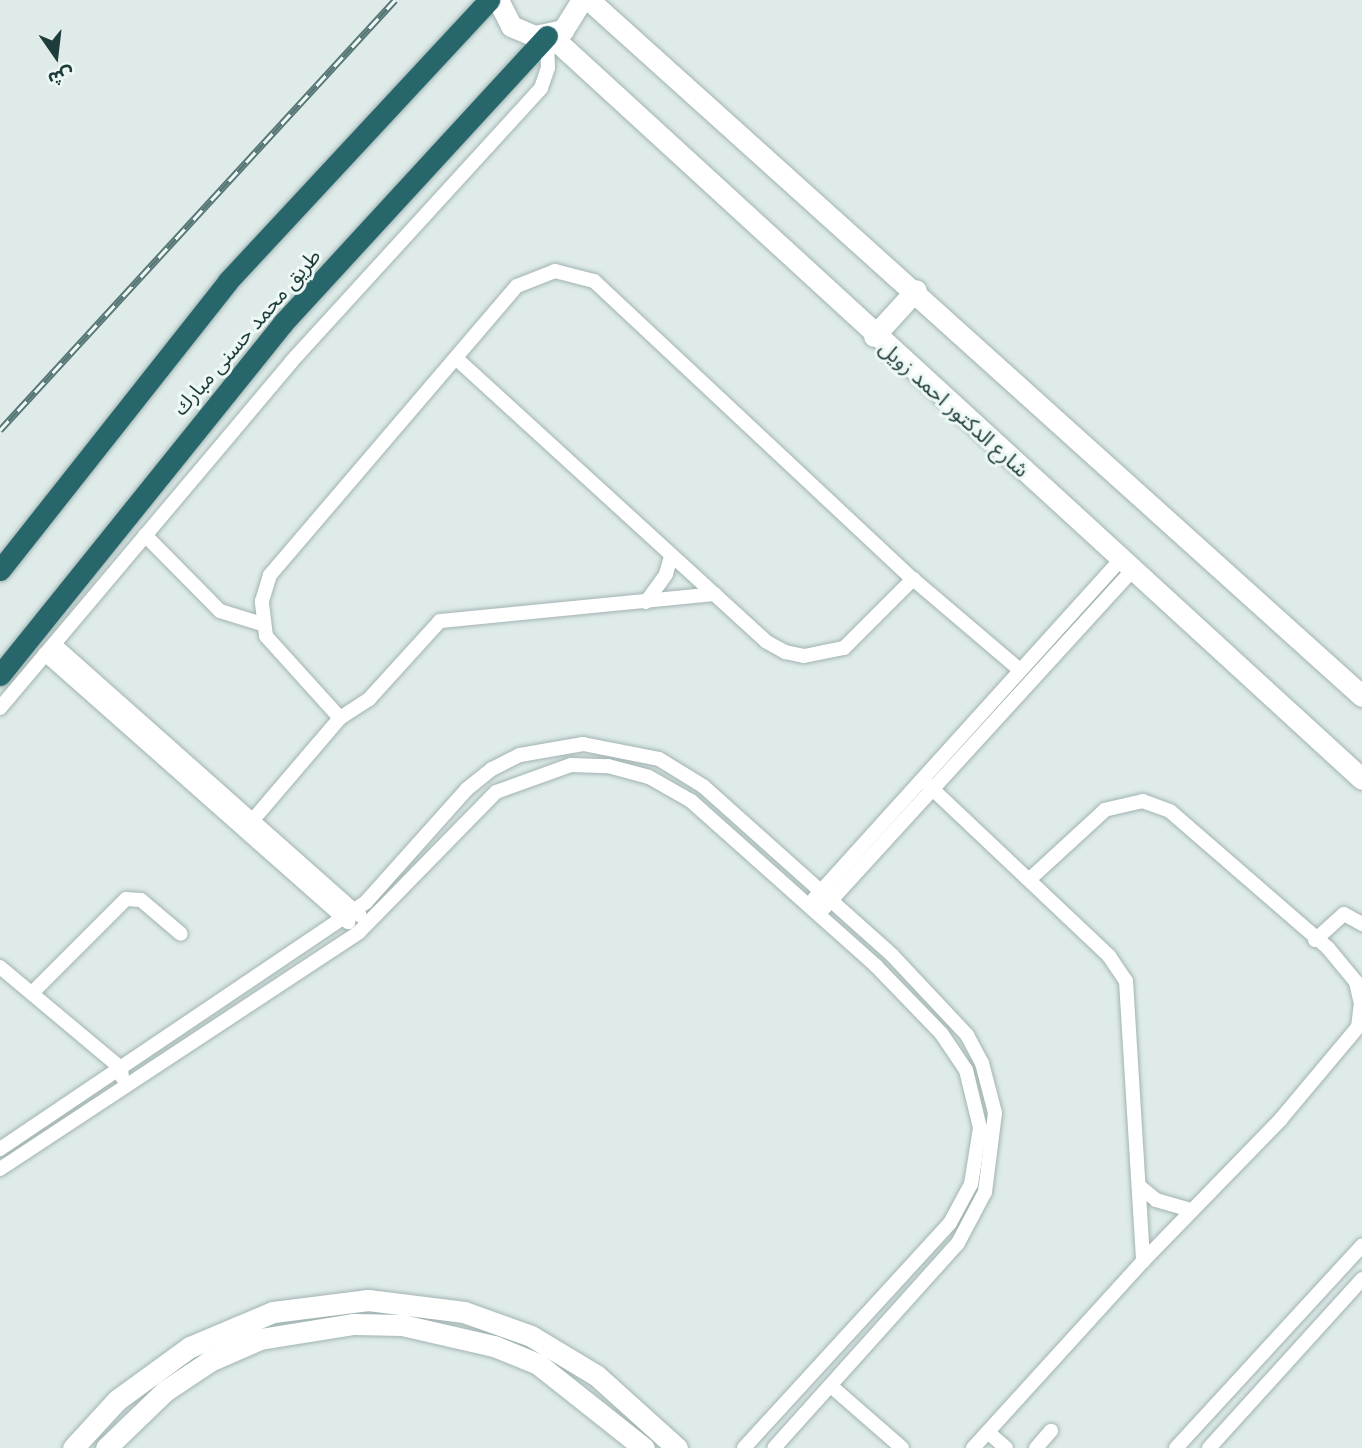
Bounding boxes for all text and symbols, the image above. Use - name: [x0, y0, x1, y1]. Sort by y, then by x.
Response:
- north arrow: [21, 21, 91, 91]
- text: ش: [46, 63, 77, 91]
- street label: طريق محمد حسنى مبارك: [168, 244, 326, 420]
- street label: شارع الدكتور احمد زويل: [874, 335, 1034, 483]

